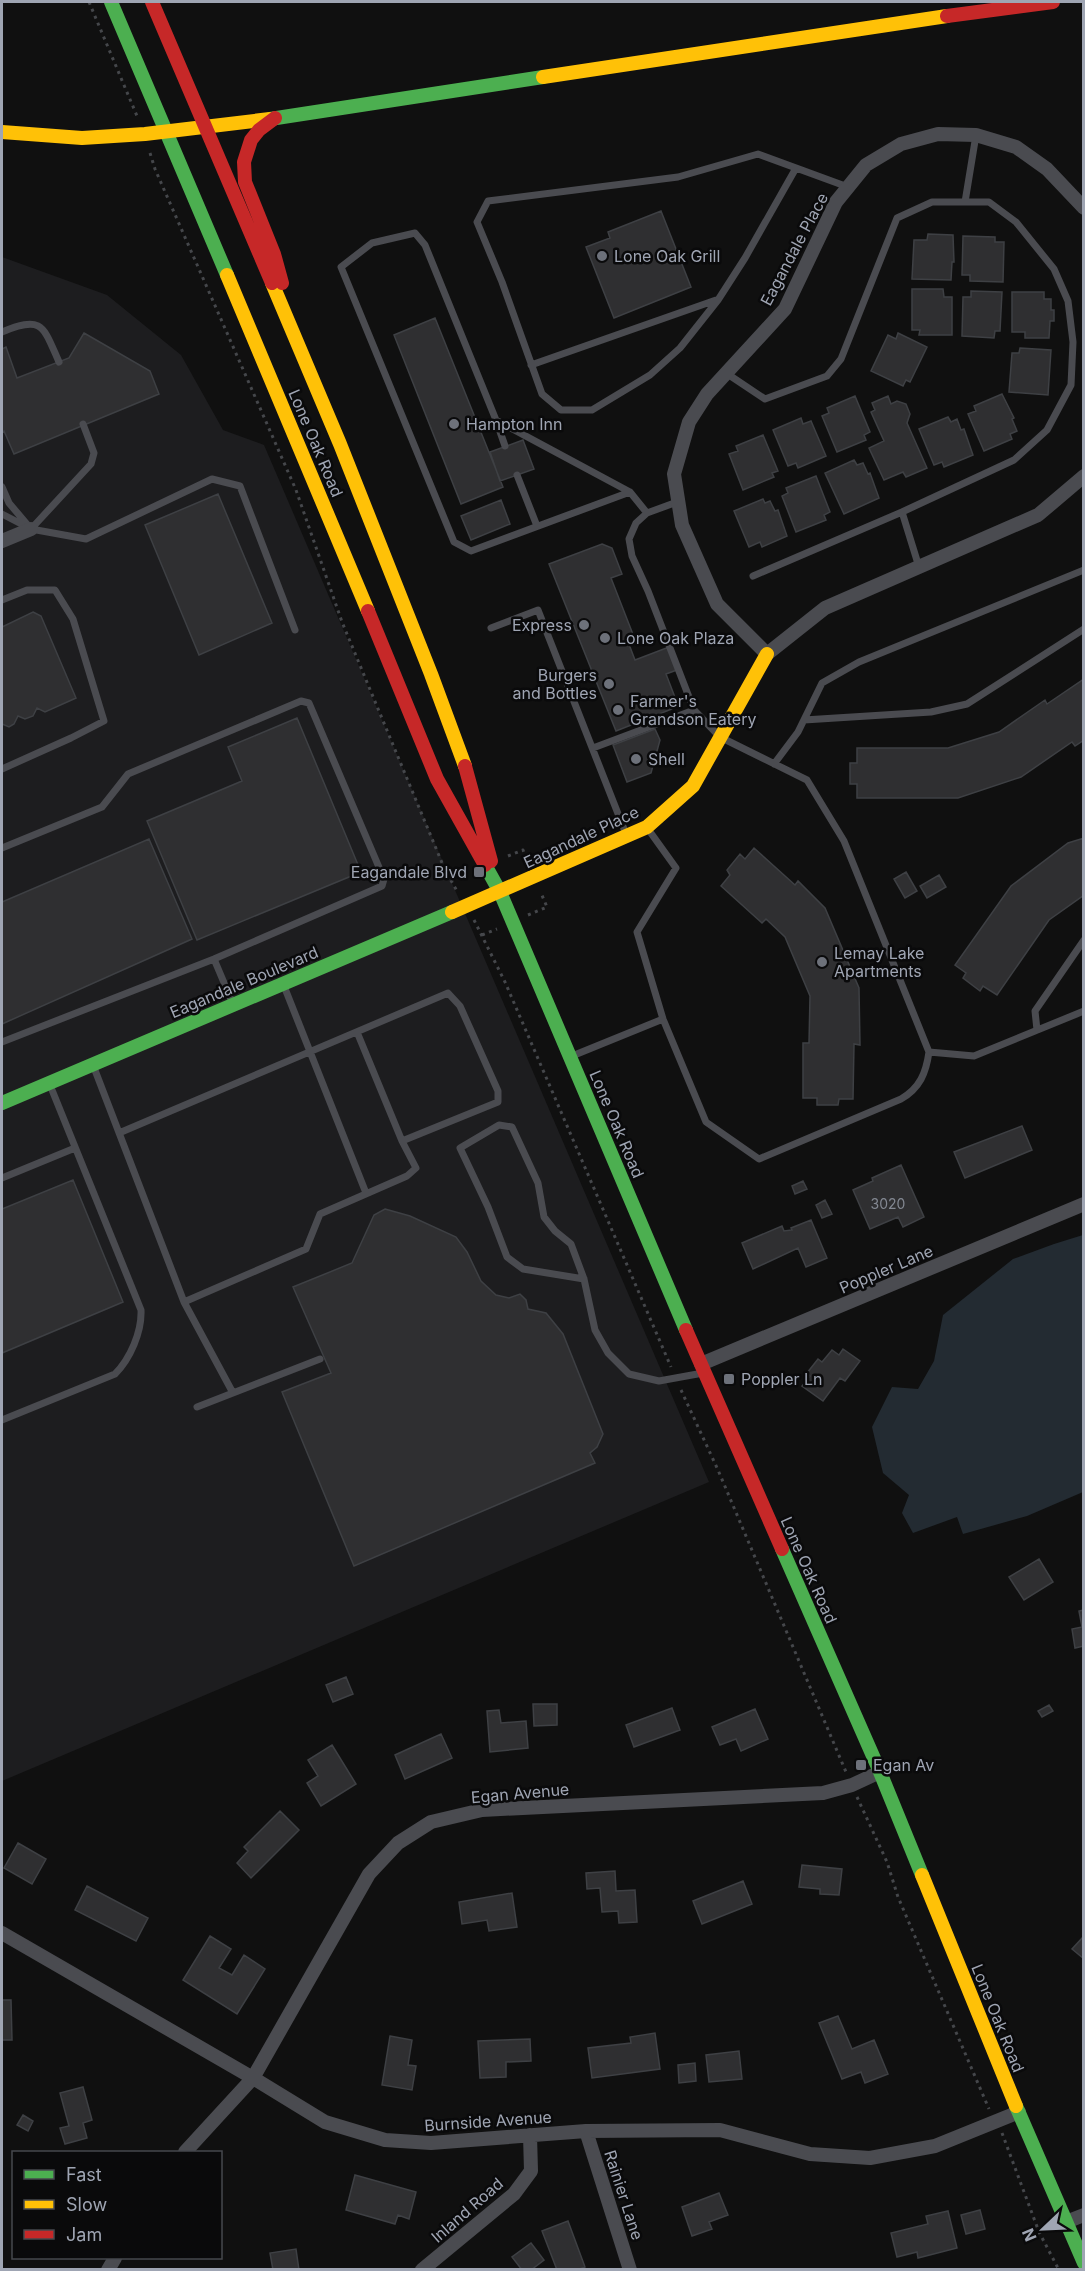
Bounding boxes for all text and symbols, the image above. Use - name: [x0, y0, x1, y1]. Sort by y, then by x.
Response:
- street label: Eagandale Place: [756, 189, 832, 309]
- place label: Lone Oak Grill: [614, 246, 720, 266]
- marker: Lone Oak Grill: [595, 249, 609, 263]
- street label: Lone Oak Road: [284, 386, 348, 500]
- place label: Hampton Inn: [466, 414, 563, 434]
- marker: Hampton Inn: [447, 417, 461, 431]
- place label: Express: [512, 615, 572, 635]
- marker: Express: [577, 618, 591, 632]
- place label: Lone Oak Plaza: [617, 628, 734, 648]
- marker: Lone Oak Plaza: [598, 631, 612, 645]
- place label: Burgers and Bottles: [512, 665, 597, 703]
- marker: Burgers and Bottles: [602, 677, 616, 691]
- place label: Farmer's Grandson Eatery: [630, 691, 756, 729]
- marker: Farmer's Grandson Eatery: [611, 703, 625, 717]
- place label: Shell: [648, 749, 685, 769]
- marker: Shell: [629, 752, 643, 766]
- street label: Eagandale Place: [520, 802, 642, 872]
- place label: Eagandale Blvd: [351, 862, 467, 882]
- marker: Eagandale Blvd: [472, 865, 486, 879]
- street label: Eagandale Boulevard: [167, 942, 321, 1022]
- place label: Lemay Lake Apartments: [834, 943, 924, 981]
- marker: Lemay Lake Apartments: [815, 955, 829, 969]
- street label: Lone Oak Road: [585, 1067, 649, 1181]
- house number: 3020: [871, 1195, 905, 1212]
- street label: Poppler Lane: [836, 1240, 936, 1298]
- place label: Poppler Ln: [741, 1369, 823, 1389]
- marker: Poppler Ln: [722, 1372, 736, 1386]
- street label: Lone Oak Road: [776, 1513, 842, 1627]
- place label: Egan Av: [873, 1755, 934, 1775]
- marker: Egan Av: [854, 1758, 868, 1772]
- street label: Egan Avenue: [470, 1779, 570, 1807]
- street label: Lone Oak Road: [967, 1961, 1029, 2075]
- street label: Burnside Avenue: [424, 2107, 552, 2135]
- street label: Rainier Lane: [600, 2148, 648, 2242]
- legend: [12, 2151, 222, 2259]
- text: Fast: [66, 2164, 102, 2185]
- street label: Inland Road: [427, 2173, 507, 2247]
- text: Slow: [66, 2194, 107, 2215]
- north arrow: [1013, 2199, 1073, 2259]
- text: Jam: [66, 2224, 102, 2245]
- text: N: [1018, 2225, 1041, 2244]

